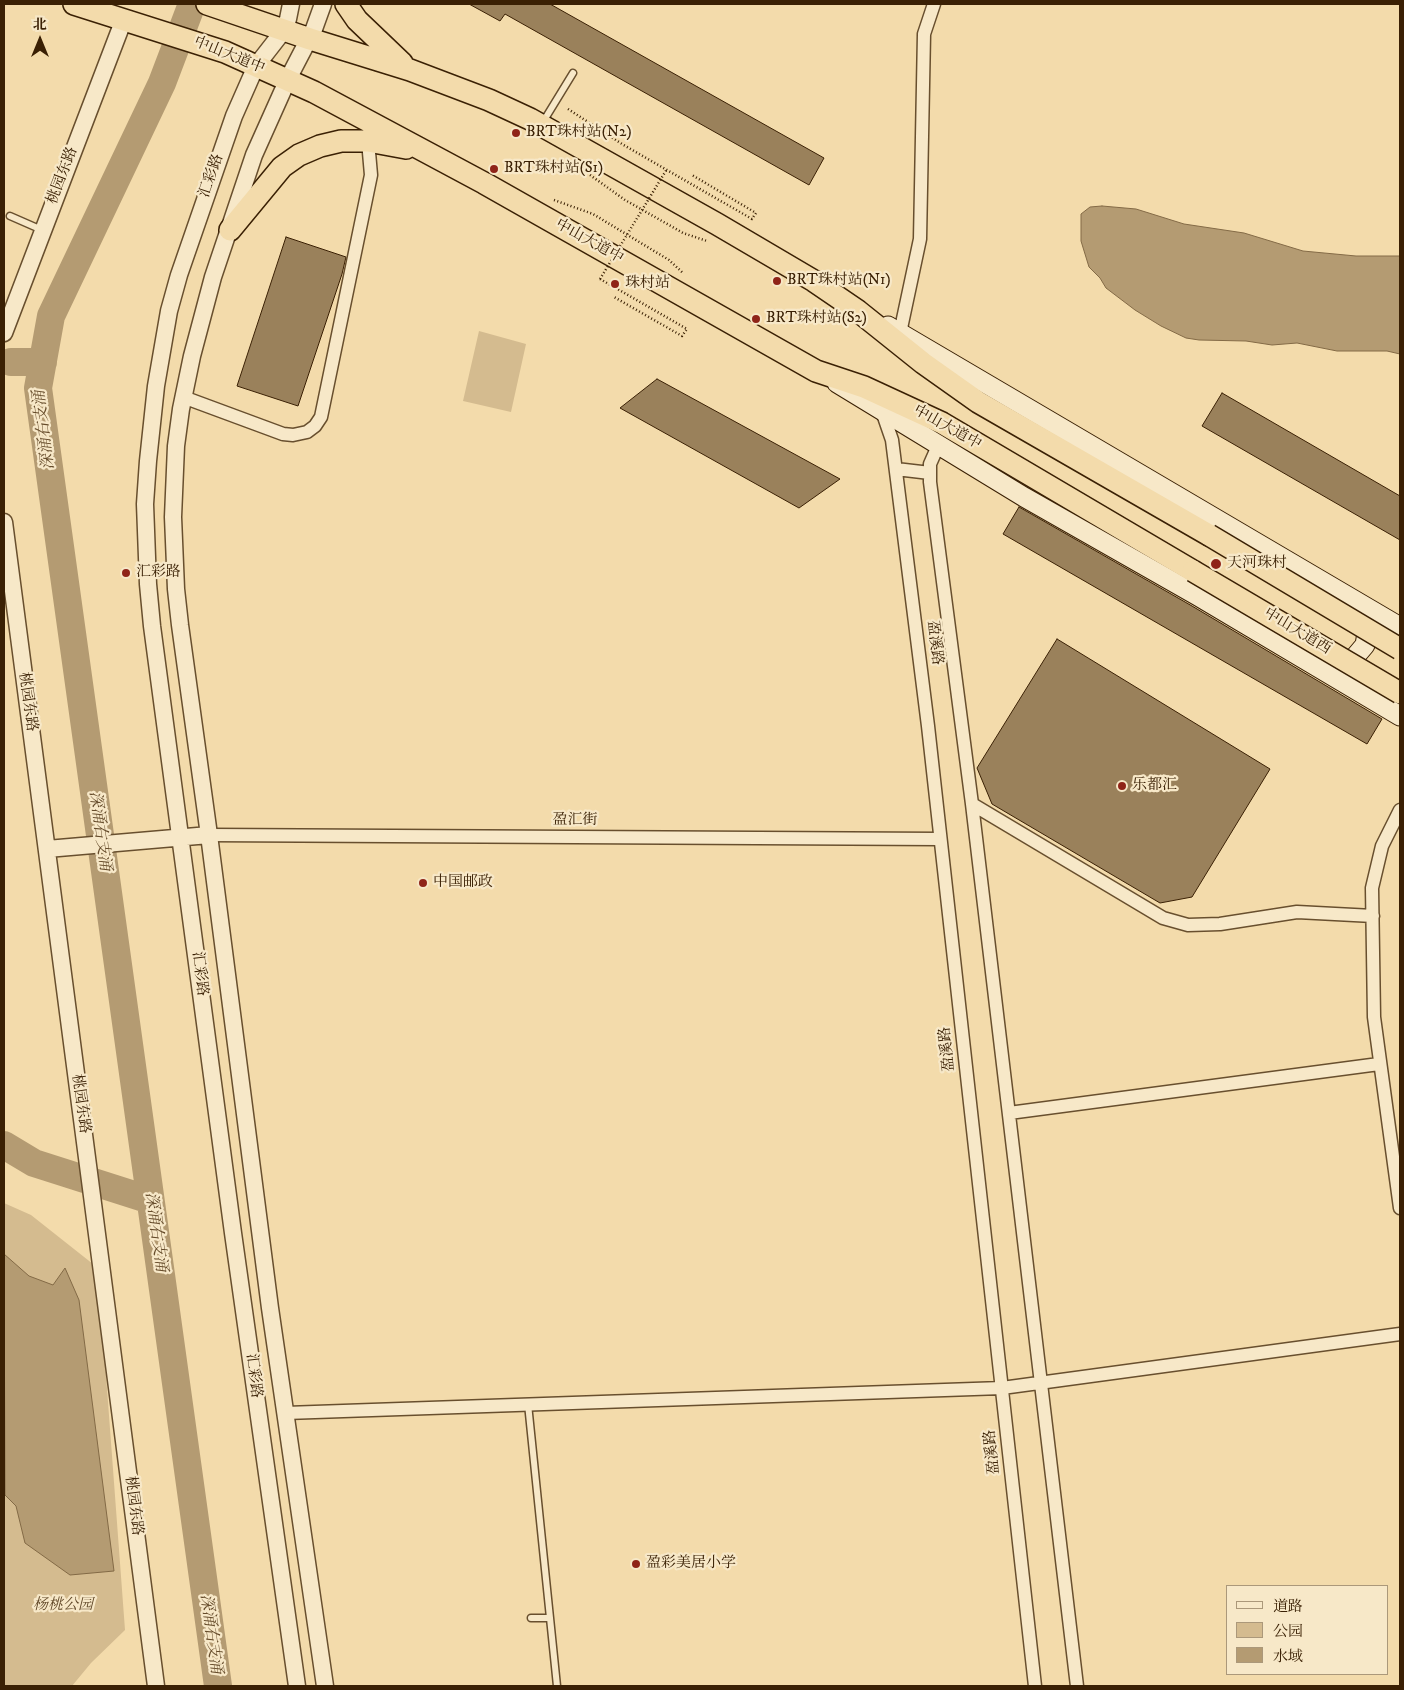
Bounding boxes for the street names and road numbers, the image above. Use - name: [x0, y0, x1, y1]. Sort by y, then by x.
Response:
- street label: 中山大道中: [191, 34, 267, 78]
- street label: 桃园东路: [44, 145, 82, 207]
- street label: 汇彩路: [196, 152, 228, 200]
- street label: 中山大道中: [552, 216, 626, 268]
- street label: 中山大道中: [910, 402, 984, 454]
- street label: 中山大道西: [1260, 605, 1334, 659]
- street label: 盈溪路: [922, 620, 946, 666]
- street label: 桃园东路: [14, 671, 40, 733]
- street label: 盈汇街: [553, 812, 597, 830]
- street label: 汇彩路: [187, 951, 211, 997]
- street label: 盈溪路: [937, 1026, 959, 1072]
- street label: 桃园东路: [67, 1073, 93, 1135]
- street label: 汇彩路: [241, 1353, 265, 1399]
- street label: 盈溪路: [982, 1429, 1004, 1475]
- street label: 桃园东路: [120, 1475, 146, 1537]

